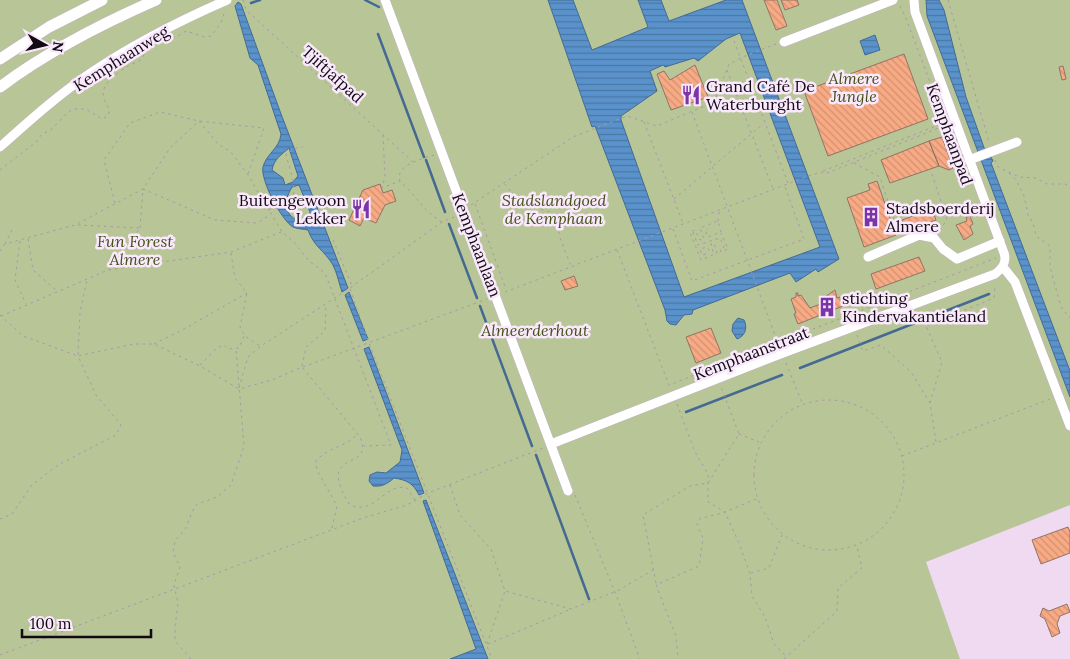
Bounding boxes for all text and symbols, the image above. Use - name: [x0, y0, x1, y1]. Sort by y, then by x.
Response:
- north arrow: [20, 20, 70, 70]
- street label: Kemphaanweg: [70, 20, 173, 95]
- text: N: [48, 40, 68, 54]
- street label: Tjiftjafpad: [298, 41, 368, 107]
- park label: Almere Jungle: [828, 68, 880, 106]
- place label: Grand Café De Waterburght: [706, 76, 815, 114]
- street label: Kemphaanpad: [922, 81, 978, 188]
- restaurant icon: Grand Café De Waterburght: [680, 84, 702, 106]
- place label: Buitengewoon Lekker: [239, 190, 346, 228]
- street label: Kemphaanlaan: [448, 190, 506, 300]
- park label: Stadslandgoed de Kemphaan: [502, 190, 606, 228]
- restaurant icon: Buitengewoon Lekker: [350, 198, 372, 220]
- place label: Stadsboerderij Almere: [885, 198, 994, 236]
- building icon: Stadsboerderij Almere: [860, 206, 882, 228]
- park label: Fun Forest Almere: [97, 231, 173, 269]
- place label: stichting Kindervakantieland: [842, 288, 987, 326]
- building icon: stichting Kindervakantieland: [816, 296, 838, 318]
- park label: Almeerderhout: [480, 320, 589, 340]
- street label: Kemphaanstraat: [690, 322, 812, 384]
- scale bar: [22, 606, 151, 638]
- text: 100 m: [30, 614, 71, 633]

